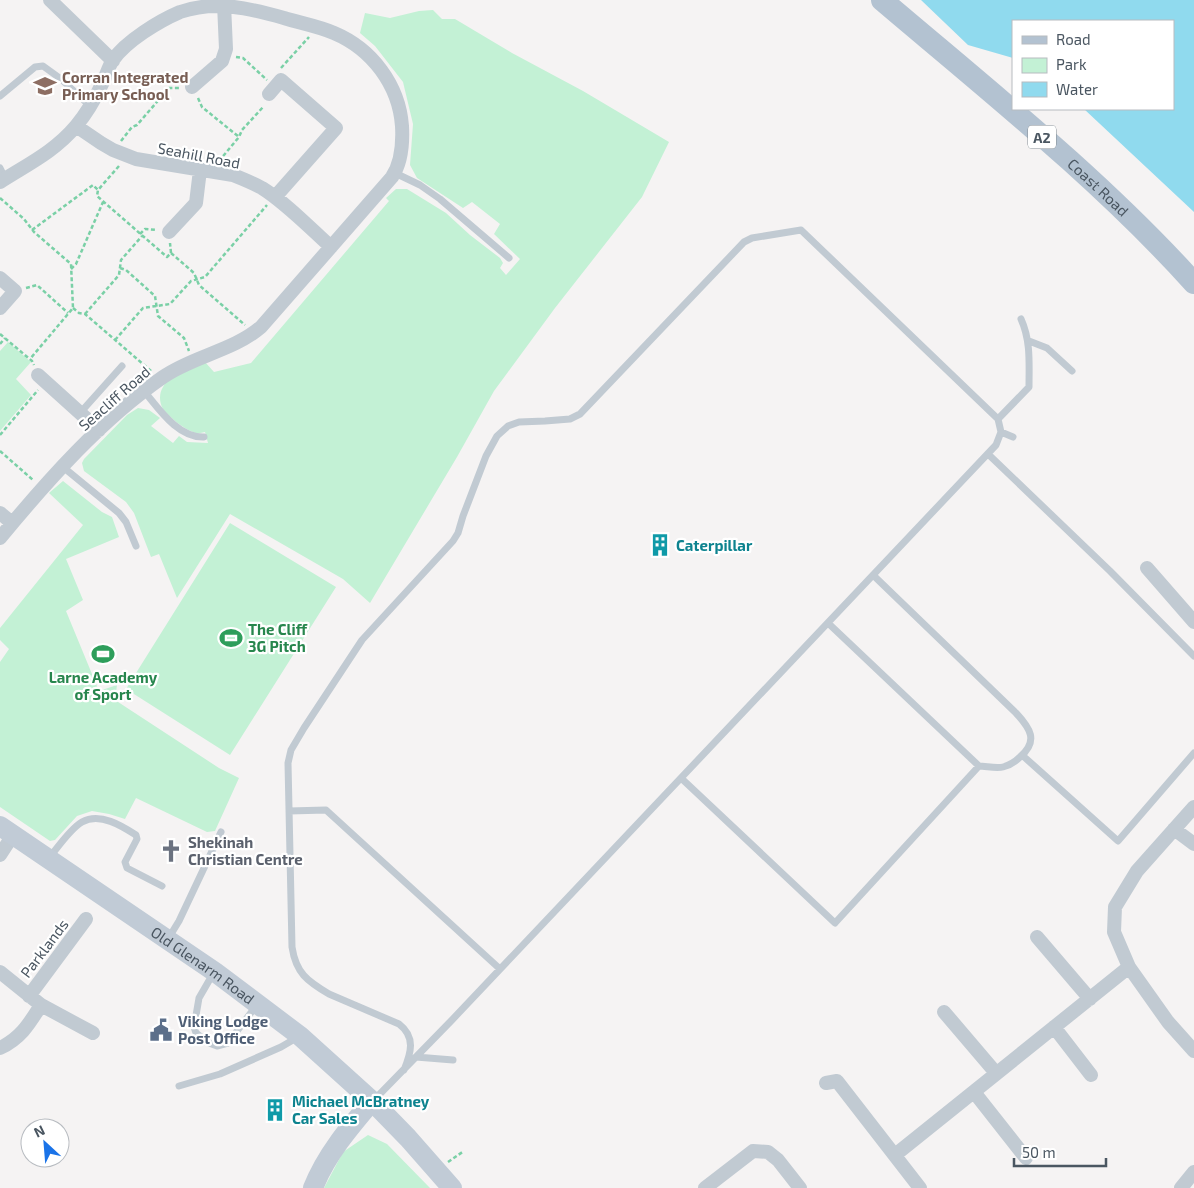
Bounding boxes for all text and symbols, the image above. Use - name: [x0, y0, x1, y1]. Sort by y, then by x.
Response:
- legend: [1012, 20, 1174, 110]
- text: Road: [1056, 30, 1091, 48]
- text: Park: [1056, 55, 1087, 73]
- place label: Corran Integrated Primary School: [62, 68, 188, 104]
- school or university icon: Corran Integrated Primary School: [32, 73, 58, 99]
- text: Water: [1056, 80, 1098, 98]
- road number: A2: [1028, 125, 1056, 148]
- street label: Seahill Road: [156, 138, 242, 172]
- street label: Coast Road: [1064, 154, 1133, 220]
- street label: Seacliff Road: [75, 362, 153, 434]
- building icon: Caterpillar: [647, 532, 673, 558]
- place label: Caterpillar: [676, 536, 753, 554]
- place label: The Cliff 3G Pitch: [248, 620, 308, 655]
- sports icon: The Cliff 3G Pitch: [218, 625, 244, 651]
- sports icon: Larne Academy of Sport: [90, 641, 116, 667]
- place label: Larne Academy of Sport: [49, 668, 158, 703]
- place label: Shekinah Christian Centre: [188, 833, 303, 868]
- church icon: Shekinah Christian Centre: [158, 838, 184, 864]
- street label: Parklands: [16, 915, 72, 981]
- street label: Old Glenarm Road: [148, 922, 258, 1008]
- place label: Viking Lodge Post Office: [178, 1012, 268, 1047]
- public building icon: Viking Lodge Post Office: [148, 1017, 174, 1043]
- place label: Michael McBratney Car Sales: [292, 1092, 430, 1127]
- building icon: Michael McBratney Car Sales: [262, 1097, 288, 1123]
- north arrow: [20, 1118, 70, 1168]
- text: N: [31, 1121, 47, 1141]
- scale bar: [1014, 1136, 1106, 1168]
- text: 50 m: [1022, 1143, 1056, 1161]

